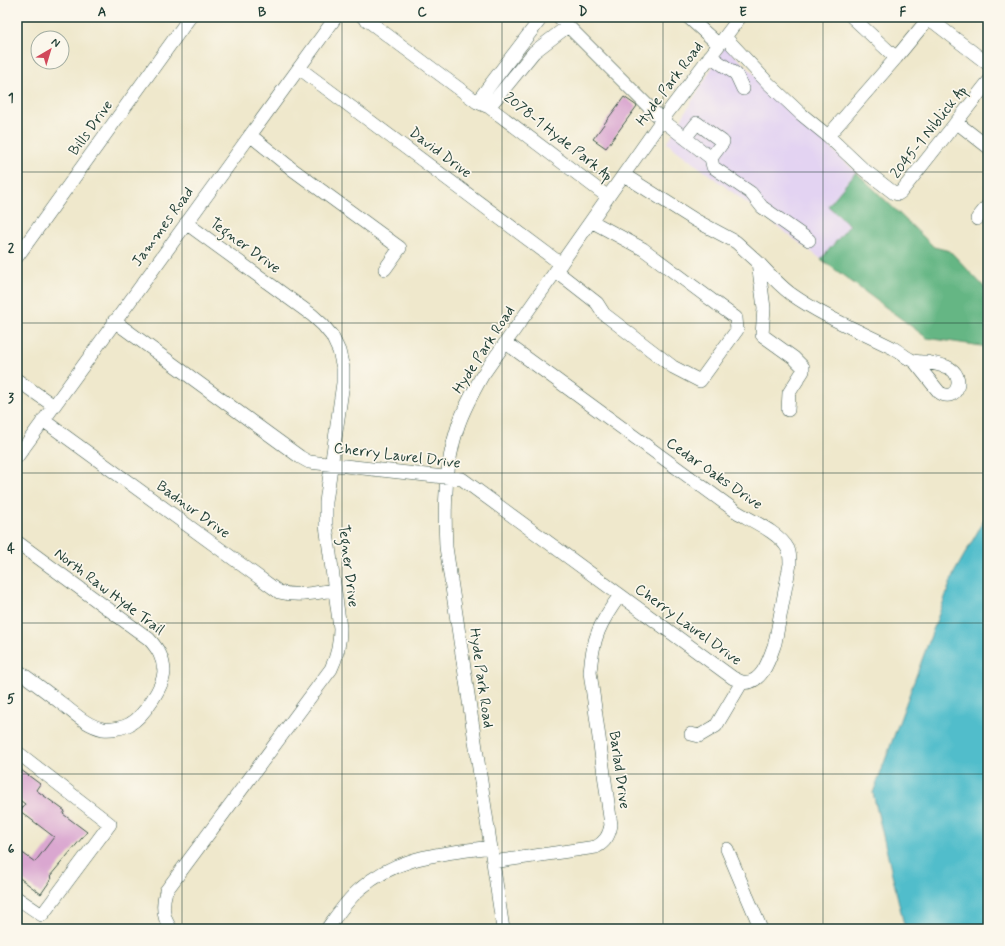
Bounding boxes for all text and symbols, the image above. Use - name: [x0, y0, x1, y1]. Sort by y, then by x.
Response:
- text: A: [98, 4, 106, 21]
- text: B: [258, 4, 267, 21]
- text: C: [417, 4, 427, 21]
- text: D: [579, 4, 588, 21]
- text: E: [739, 4, 747, 21]
- text: F: [900, 4, 907, 21]
- north arrow: [30, 30, 70, 70]
- text: N: [48, 35, 63, 51]
- street label: Hyde Park Road: [632, 38, 708, 130]
- street label: 2045-1 Niblick Ap: [886, 81, 973, 184]
- street label: 2078-1 Hyde Park Ap: [499, 88, 617, 187]
- text: 1: [8, 90, 14, 107]
- street label: Bills Drive: [64, 96, 118, 160]
- street label: David Drive: [405, 123, 476, 183]
- street label: Jammes Road: [127, 183, 199, 271]
- street label: Tegner Drive: [205, 213, 285, 279]
- text: 2: [8, 240, 15, 257]
- street label: Hyde Park Road: [448, 302, 520, 398]
- text: 3: [8, 390, 14, 407]
- street label: Cedar Oaks Drive: [662, 433, 766, 515]
- street label: Cherry Laurel Drive: [332, 438, 462, 474]
- street label: Badnur Drive: [152, 477, 234, 544]
- street label: Tegner Drive: [332, 524, 363, 609]
- text: 4: [7, 541, 15, 558]
- street label: North Raw Hyde Trail: [50, 544, 169, 640]
- street label: Cherry Laurel Drive: [630, 579, 746, 671]
- street label: Hyde Park Road: [464, 627, 498, 729]
- text: 5: [7, 691, 15, 708]
- street label: Barlad Drive: [604, 730, 634, 811]
- text: 6: [8, 841, 15, 858]

